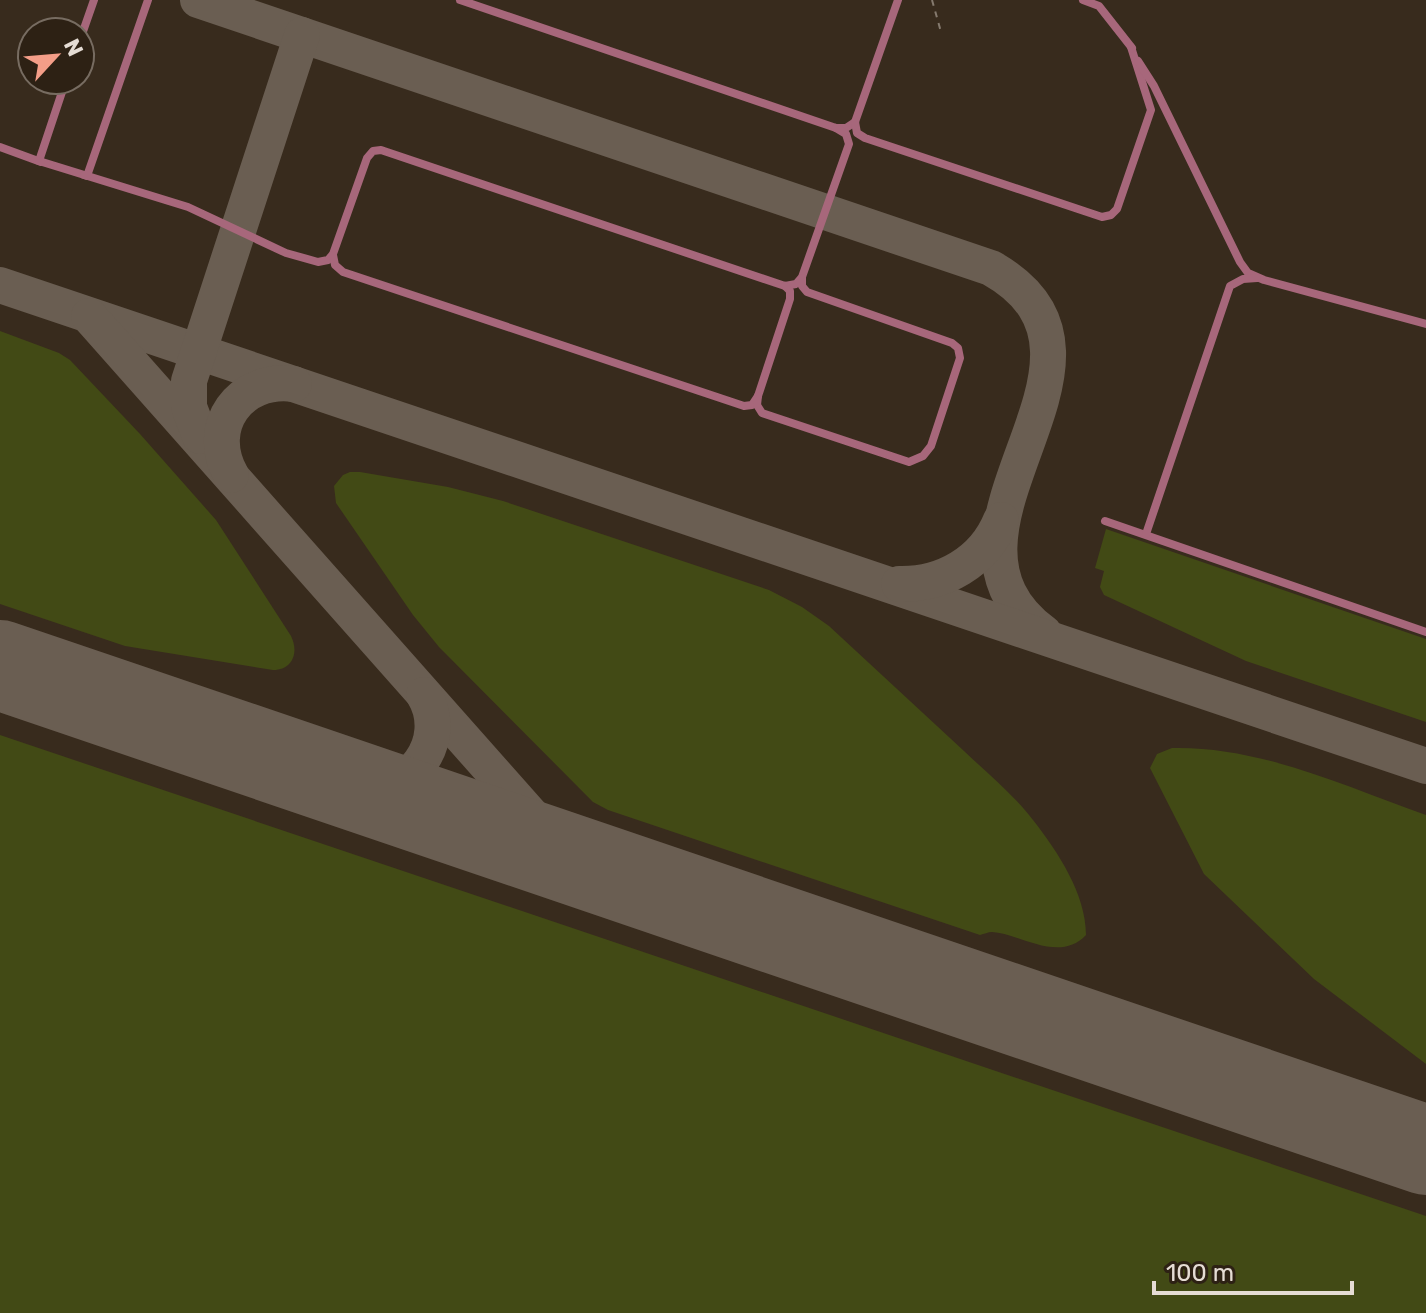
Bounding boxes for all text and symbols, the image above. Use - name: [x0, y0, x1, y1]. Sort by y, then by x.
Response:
- north arrow: [16, 16, 96, 96]
- text: N: [58, 34, 89, 60]
- scale bar: [1154, 1245, 1352, 1295]
- text: 100 m: [1166, 1259, 1234, 1287]

